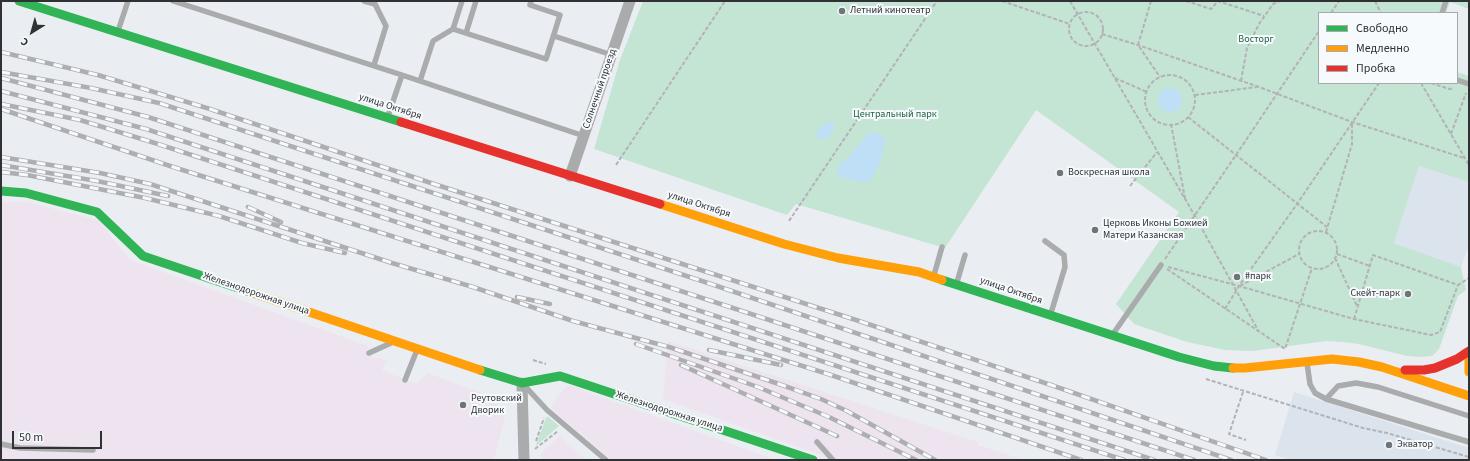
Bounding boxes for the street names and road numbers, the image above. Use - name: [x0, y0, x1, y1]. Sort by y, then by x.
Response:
- street label: Солнечный проезд: [581, 48, 619, 130]
- street label: улица Октября: [357, 91, 423, 123]
- street label: улица Октября: [666, 189, 732, 221]
- street label: Железнодорожная улица: [201, 270, 311, 318]
- street label: улица Октября: [978, 275, 1044, 307]
- street label: Железнодорожная улица: [614, 389, 724, 435]

